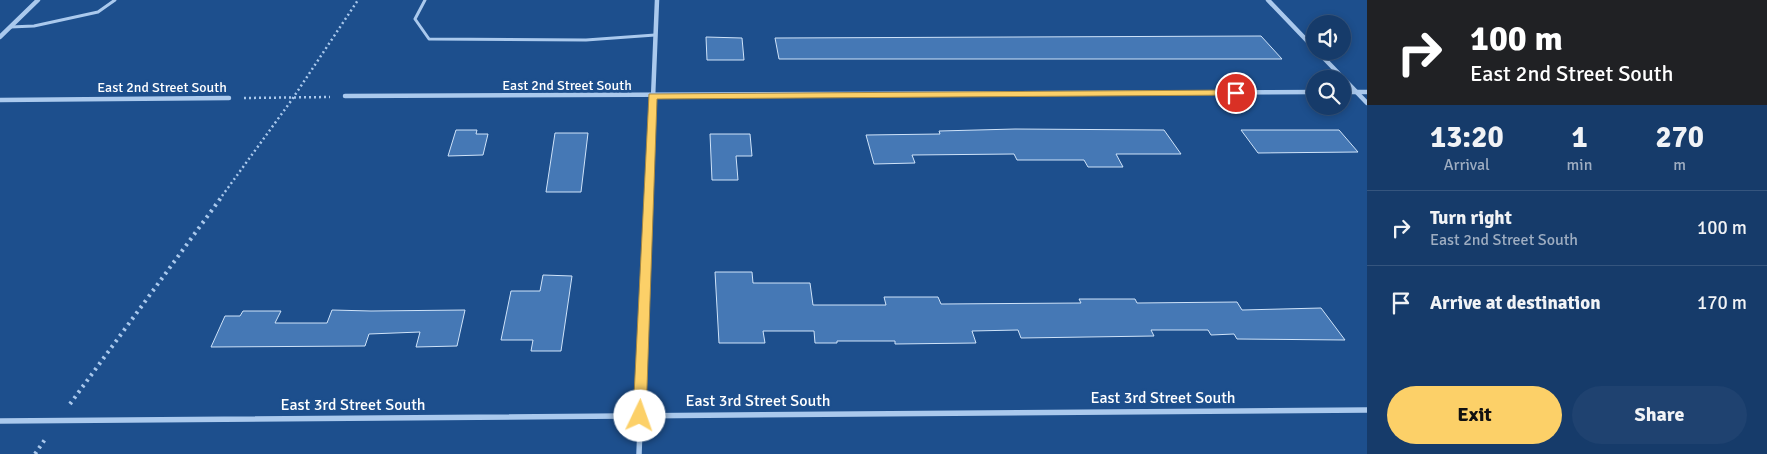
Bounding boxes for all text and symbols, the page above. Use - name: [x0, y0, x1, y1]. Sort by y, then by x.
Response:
- map controls: [1306, 15, 1351, 115]
- button: sound: [1306, 15, 1351, 60]
- text: 100 m: [1470, 17, 1563, 60]
- icon: right: [1387, 20, 1452, 85]
- text: East 2nd Street South: [1470, 60, 1674, 87]
- button: search: [1306, 70, 1351, 115]
- pin: [1215, 72, 1257, 114]
- street label: East 2nd Street South: [502, 77, 632, 94]
- street label: East 2nd Street South: [97, 79, 227, 96]
- icon: arrive: [1222, 79, 1250, 107]
- text: 13:20: [1430, 119, 1504, 156]
- text: 1: [1571, 119, 1588, 156]
- text: 270: [1655, 119, 1704, 156]
- text: Arrival: [1444, 155, 1490, 175]
- text: min: [1567, 155, 1592, 175]
- text: m: [1673, 155, 1686, 175]
- text: Turn right: [1430, 206, 1512, 230]
- icon: right: [1387, 214, 1415, 242]
- text: 100 m: [1697, 216, 1747, 240]
- text: East 2nd Street South: [1430, 230, 1578, 250]
- icon: arrive: [1387, 289, 1415, 317]
- text: Arrive at destination: [1430, 291, 1601, 315]
- text: 170 m: [1697, 291, 1747, 315]
- button: Exit: [1387, 386, 1562, 444]
- button: Share: [1572, 386, 1747, 444]
- street label: East 3rd Street South: [1090, 388, 1236, 408]
- position arrow: [613, 389, 665, 441]
- street label: East 3rd Street South: [685, 391, 831, 411]
- street label: East 3rd Street South: [280, 395, 426, 415]

